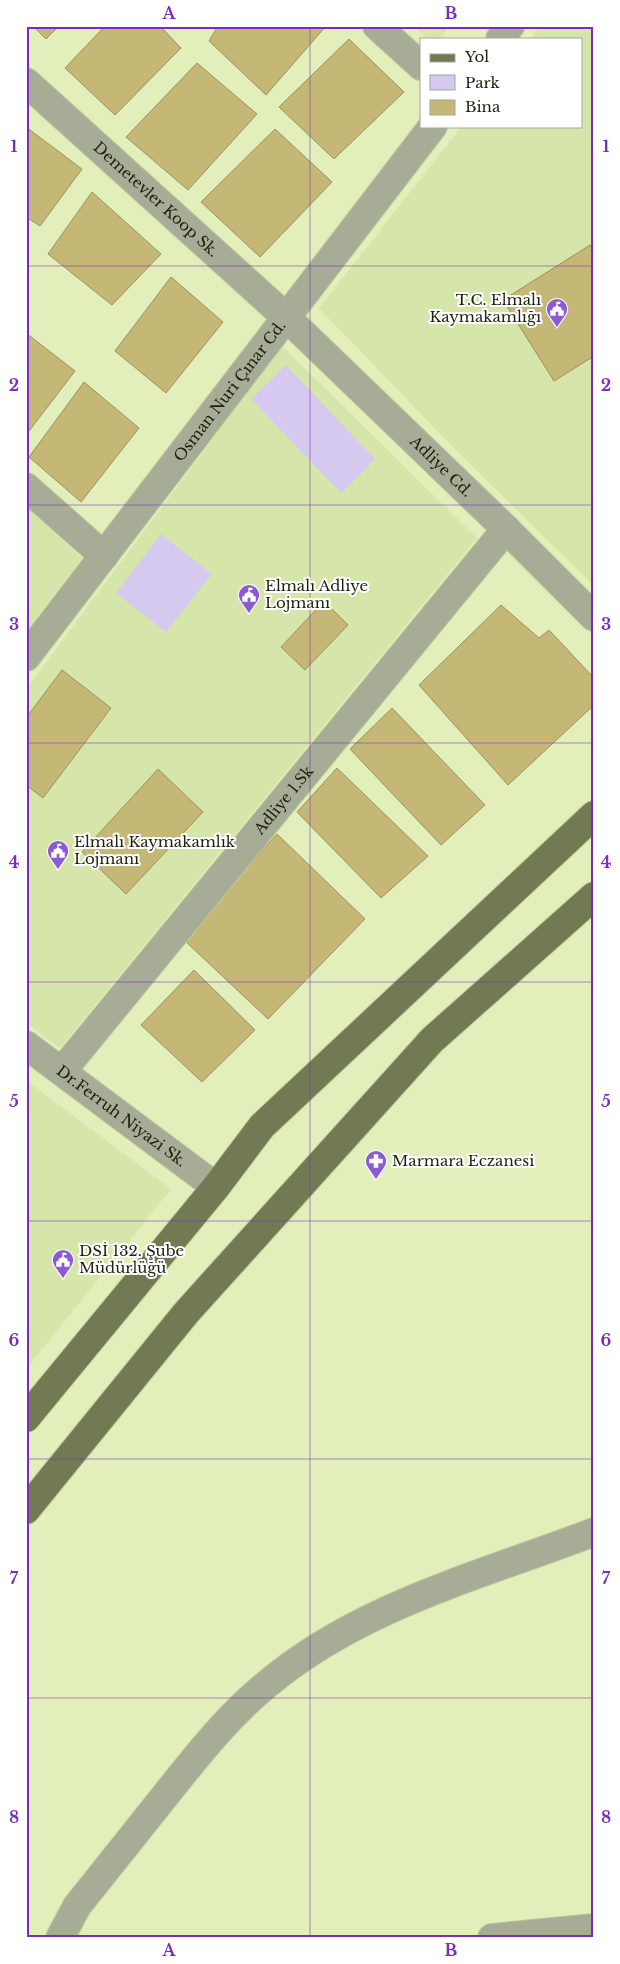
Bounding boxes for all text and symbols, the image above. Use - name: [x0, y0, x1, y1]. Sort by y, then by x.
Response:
- text: A: [162, 3, 177, 23]
- text: B: [445, 3, 458, 23]
- legend: [420, 38, 582, 128]
- text: Yol: [464, 47, 489, 66]
- text: Park: [465, 73, 501, 92]
- text: Bina: [465, 97, 501, 116]
- text: 1: [11, 136, 18, 156]
- text: 1: [603, 136, 610, 156]
- street label: Demetevler Koop Sk.: [89, 137, 223, 261]
- place label: T.C. Elmalı Kaymakamlığı: [430, 290, 541, 326]
- public building icon: T.C. Elmalı Kaymakamlığı: [545, 297, 569, 328]
- street label: Osman Nuri Çınar Cd.: [169, 316, 290, 465]
- text: 2: [9, 375, 19, 395]
- text: 2: [601, 375, 611, 395]
- street label: Adliye Cd.: [406, 431, 477, 501]
- place label: Elmalı Adliye Lojmanı: [265, 576, 368, 612]
- public building icon: Elmalı Adliye Lojmanı: [237, 583, 261, 614]
- text: 3: [9, 614, 19, 634]
- text: 3: [601, 614, 611, 634]
- street label: Adliye 1.Sk: [249, 761, 318, 839]
- place label: Elmalı Kaymakamlık Lojmanı: [74, 832, 236, 868]
- public building icon: Elmalı Kaymakamlık Lojmanı: [46, 839, 70, 870]
- text: 4: [9, 852, 19, 872]
- text: 4: [601, 852, 611, 872]
- street label: Dr.Ferruh Niyazi Sk.: [53, 1061, 190, 1171]
- text: 5: [9, 1091, 19, 1111]
- text: 5: [601, 1091, 611, 1111]
- pharmacy icon: Marmara Eczanesi: [364, 1149, 388, 1180]
- place label: Marmara Eczanesi: [392, 1151, 534, 1170]
- place label: DSİ 132. Şube Müdürlüğü: [79, 1241, 184, 1277]
- public building icon: DSİ 132. Şube Müdürlüğü: [51, 1248, 75, 1279]
- text: 6: [9, 1330, 20, 1350]
- text: 6: [601, 1330, 612, 1350]
- text: 7: [10, 1568, 19, 1588]
- text: 7: [602, 1568, 611, 1588]
- text: 8: [9, 1807, 19, 1827]
- text: 8: [601, 1807, 611, 1827]
- text: A: [162, 1940, 177, 1960]
- text: B: [445, 1940, 458, 1960]

